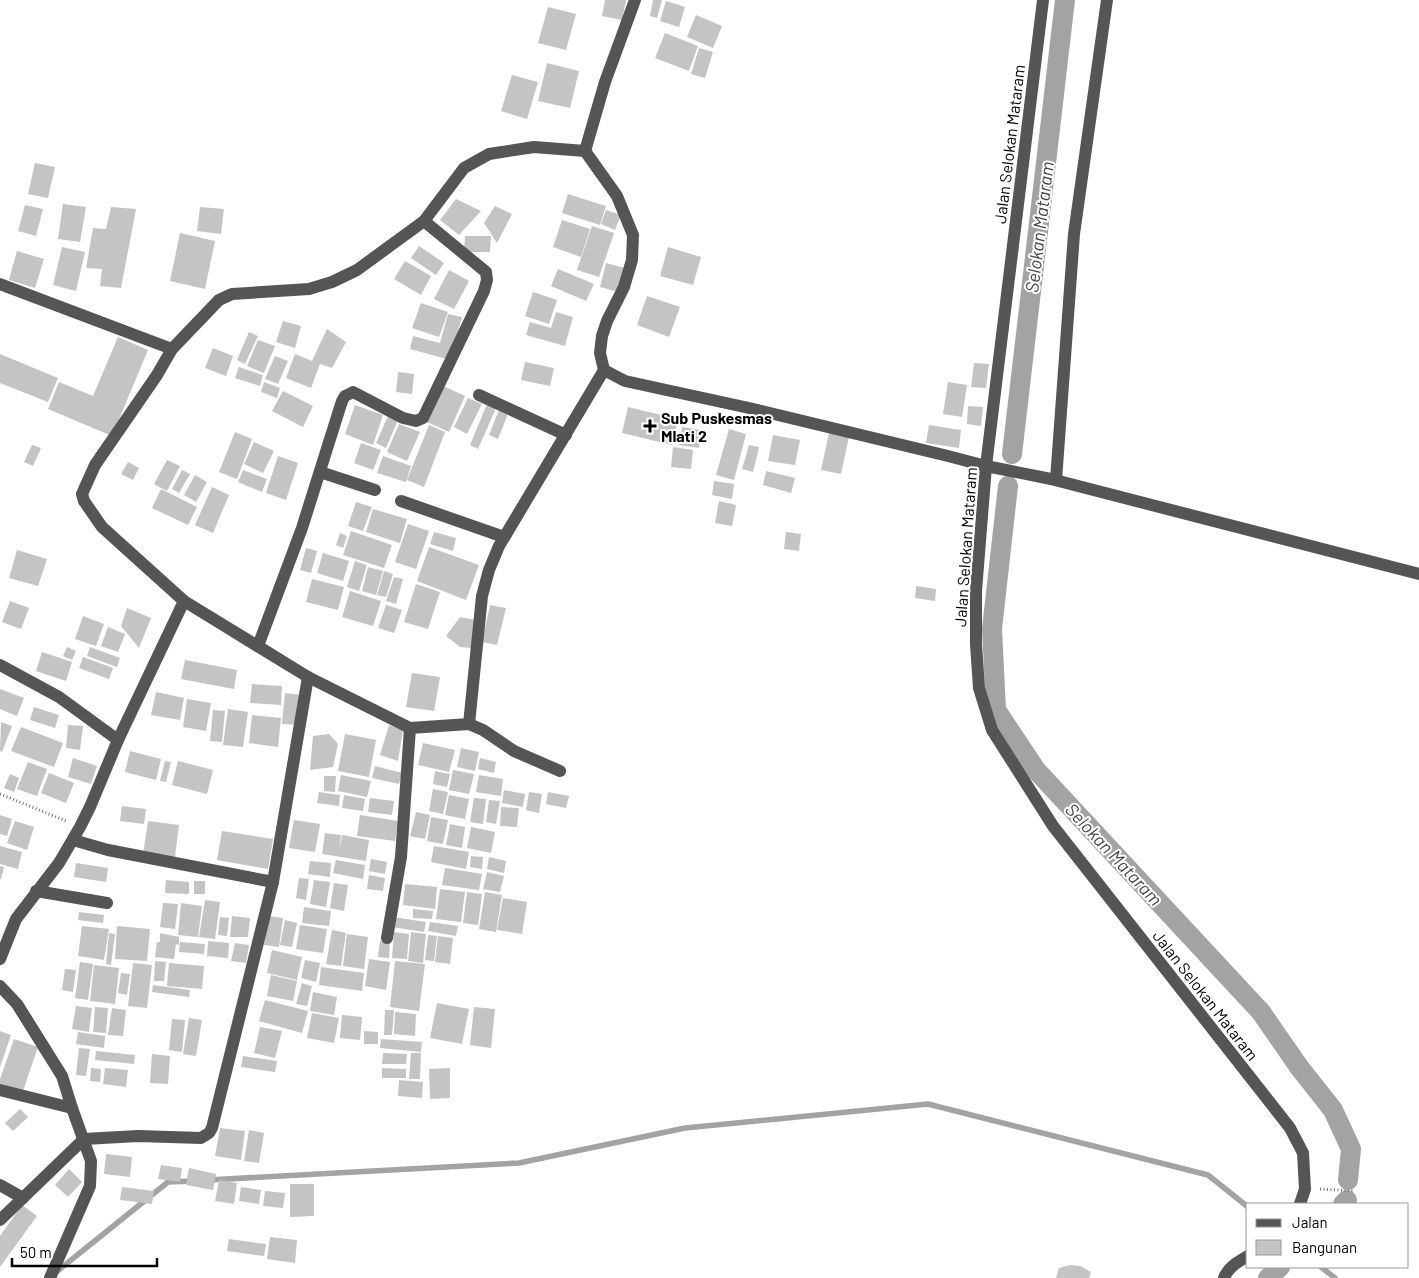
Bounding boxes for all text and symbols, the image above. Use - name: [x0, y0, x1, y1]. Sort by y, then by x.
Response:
- street label: Jalan Selokan Mataram: [990, 63, 1028, 225]
- water label: Selokan Mataram: [1020, 160, 1058, 294]
- place label: Sub Puskesmas Mlati 2: [661, 408, 772, 445]
- marker: Sub Puskesmas Mlati 2: [643, 419, 657, 433]
- street label: Jalan Selokan Mataram: [950, 467, 980, 627]
- water label: Selokan Mataram: [1061, 798, 1167, 910]
- street label: Jalan Selokan Mataram: [1149, 926, 1263, 1064]
- legend: [1246, 1203, 1409, 1268]
- text: Jalan: [1292, 1213, 1328, 1231]
- scale bar: [12, 1236, 158, 1268]
- text: Bangunan: [1292, 1238, 1357, 1256]
- text: 50 m: [20, 1243, 52, 1261]

